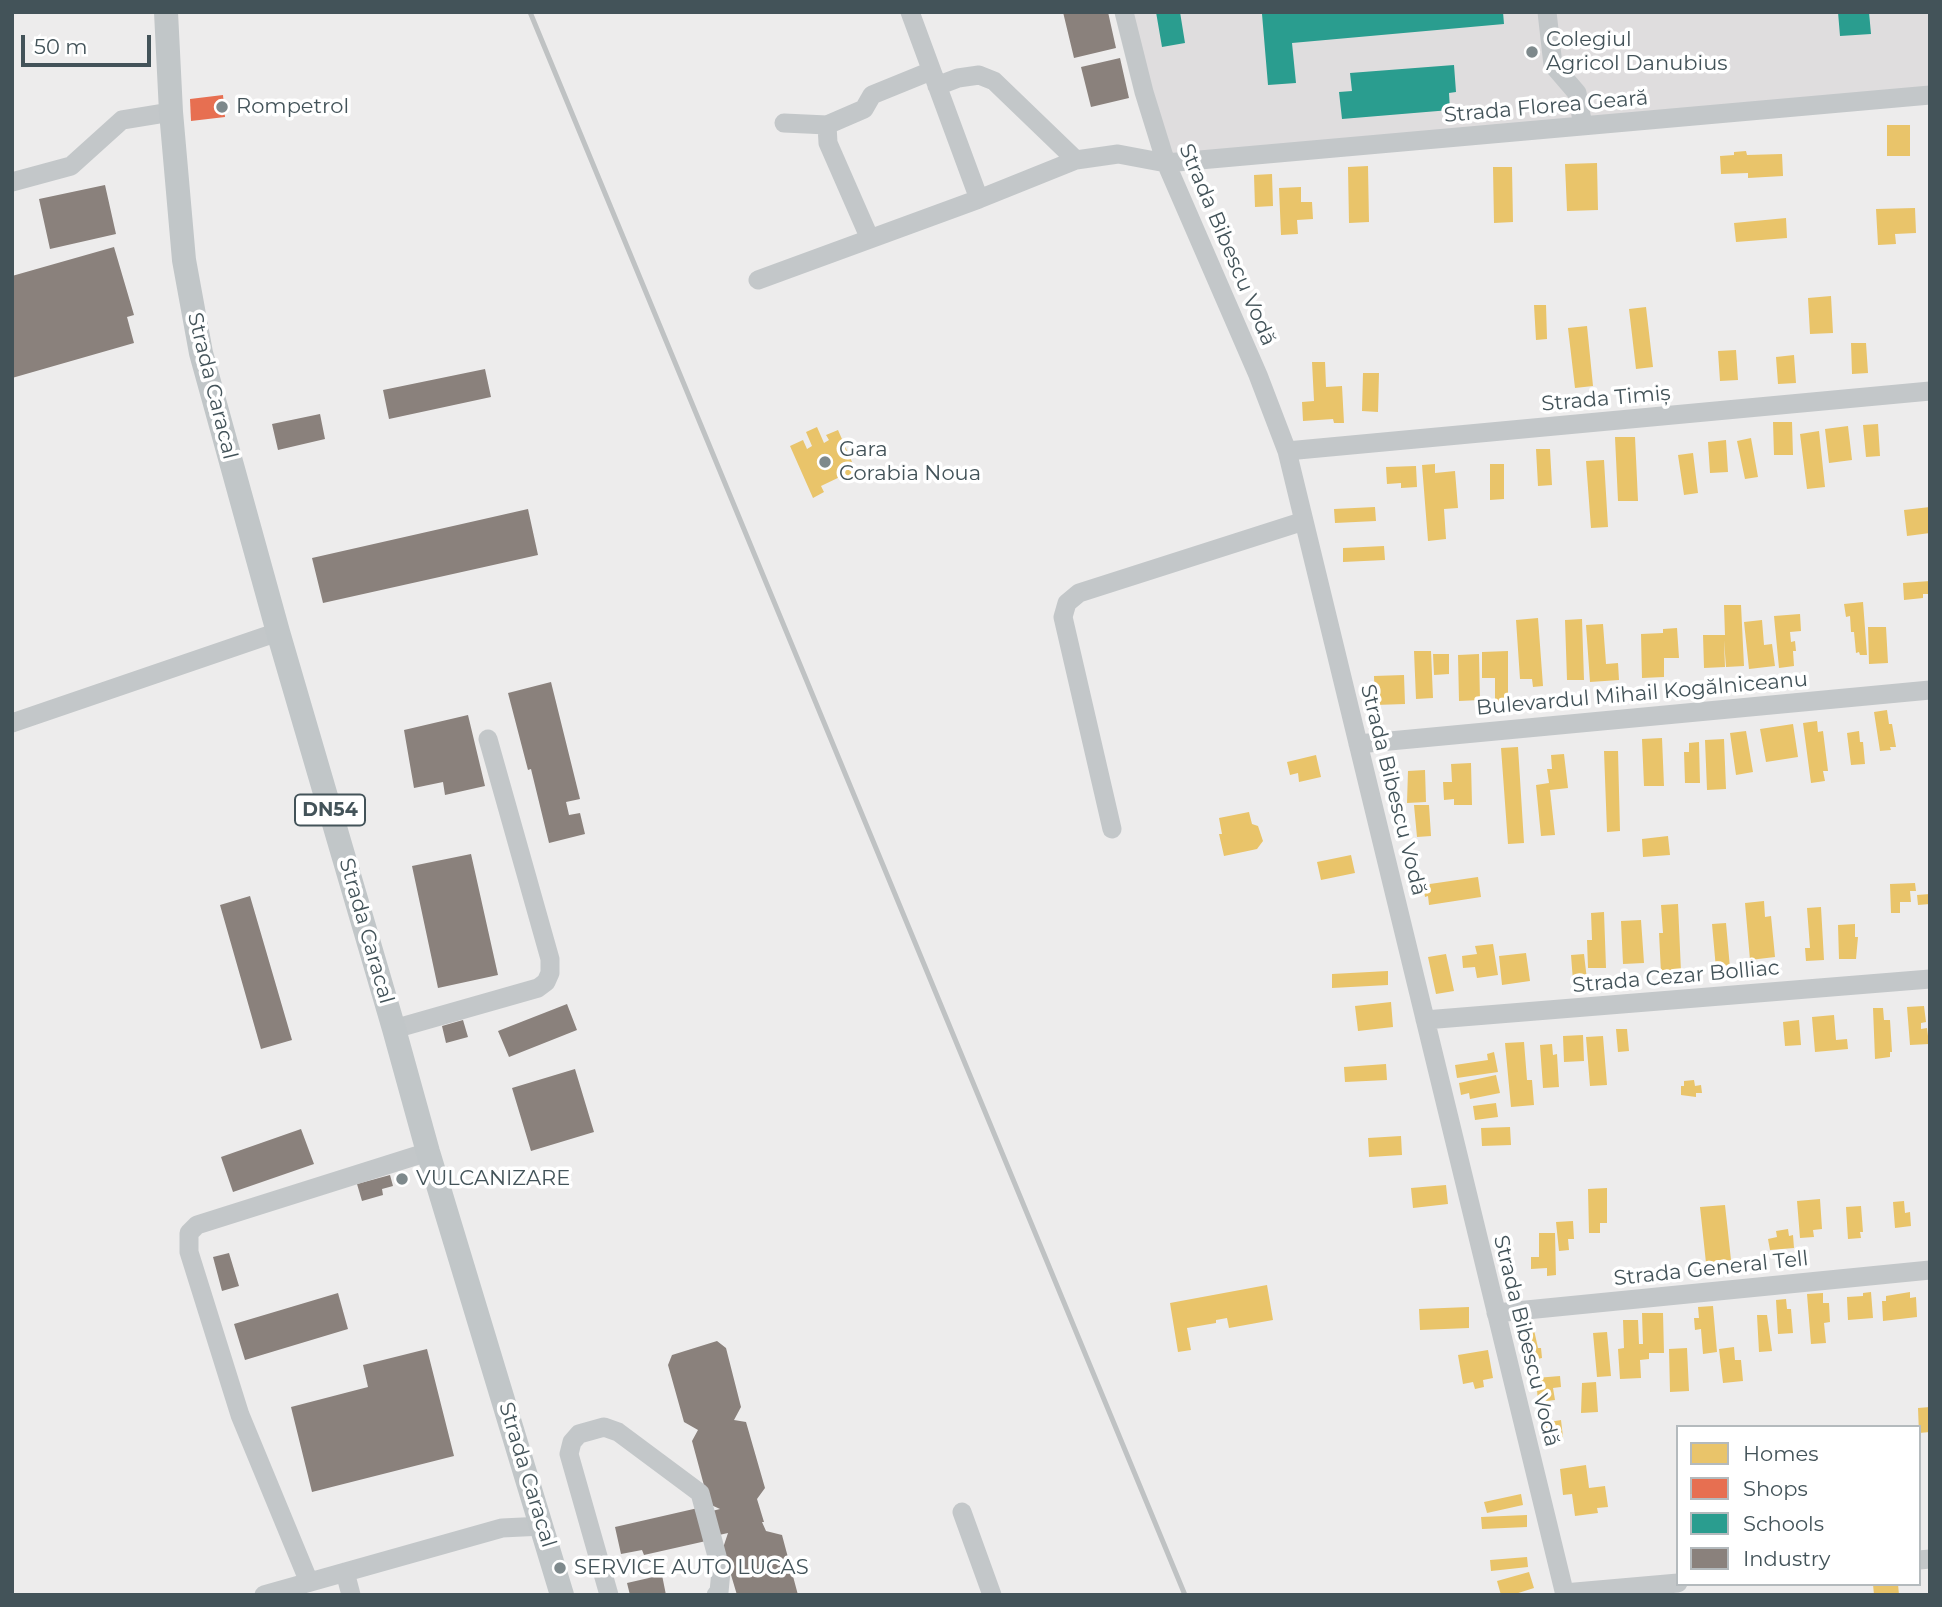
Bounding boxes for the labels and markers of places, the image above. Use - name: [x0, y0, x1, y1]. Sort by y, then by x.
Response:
- place label: Colegiul Agricol Danubius: [1546, 27, 1727, 77]
- marker: Colegiul Agricol Danubius: [1524, 44, 1540, 60]
- place label: Rompetrol: [236, 94, 349, 120]
- marker: Rompetrol: [214, 99, 230, 115]
- place label: Gara Corabia Noua: [839, 437, 981, 487]
- marker: Gara Corabia Noua: [817, 454, 833, 470]
- place label: VULCANIZARE: [416, 1166, 570, 1192]
- marker: VULCANIZARE: [394, 1171, 410, 1187]
- place label: SERVICE AUTO LUCAS: [574, 1555, 809, 1581]
- marker: SERVICE AUTO LUCAS: [552, 1560, 568, 1576]

